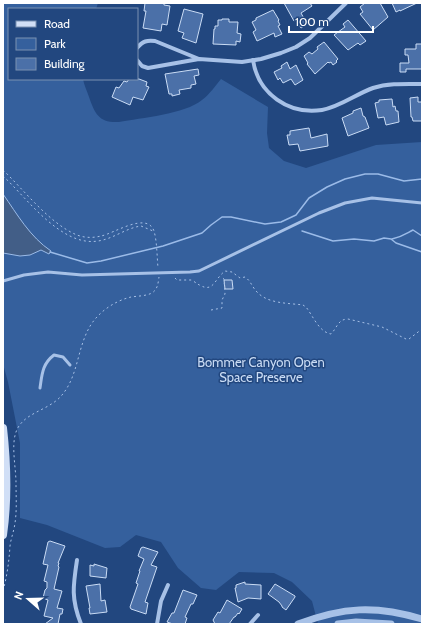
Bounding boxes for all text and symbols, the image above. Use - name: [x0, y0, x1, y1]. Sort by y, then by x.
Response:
- legend: [8, 8, 138, 80]
- scale bar: [289, 8, 373, 34]
- text: 100 m: [295, 14, 329, 29]
- text: Road: [44, 16, 70, 31]
- text: Park: [44, 36, 66, 51]
- text: Building: [44, 56, 86, 71]
- park label: Bommer Canyon Open Space Preserve: [197, 354, 325, 385]
- north arrow: [8, 579, 48, 619]
- text: N: [11, 590, 27, 602]

